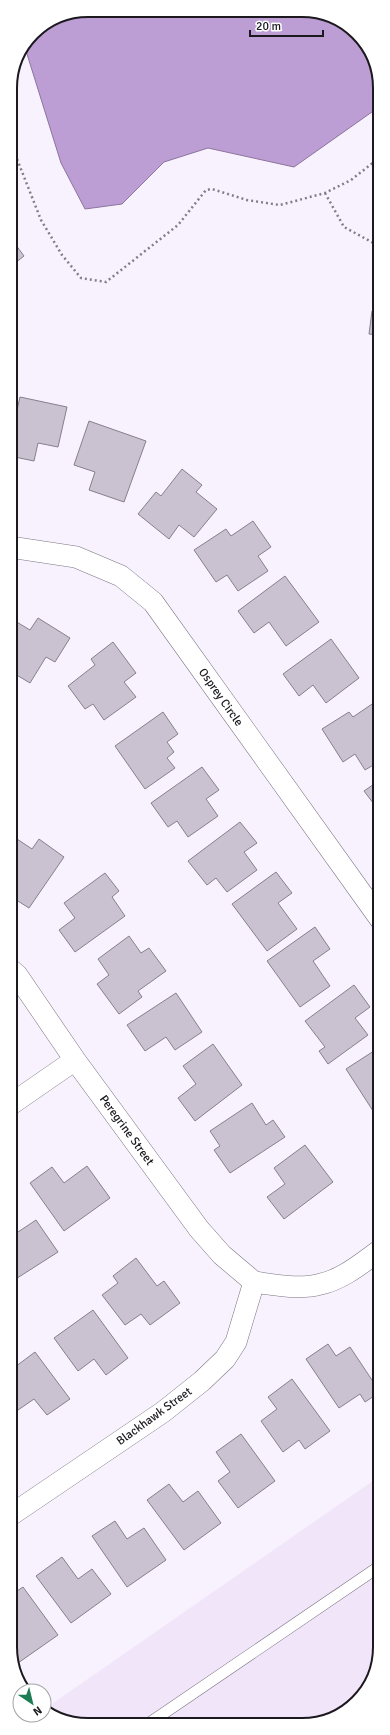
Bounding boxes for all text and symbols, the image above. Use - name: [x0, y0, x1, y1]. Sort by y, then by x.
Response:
- scale bar: [250, 12, 323, 38]
- text: 20 m: [256, 19, 281, 34]
- street label: Osprey Circle: [195, 665, 246, 729]
- street label: Peregrine Street: [96, 1092, 157, 1168]
- street label: Blackhawk Street: [114, 1384, 195, 1449]
- north arrow: [12, 1683, 52, 1723]
- text: N: [31, 1703, 44, 1718]

